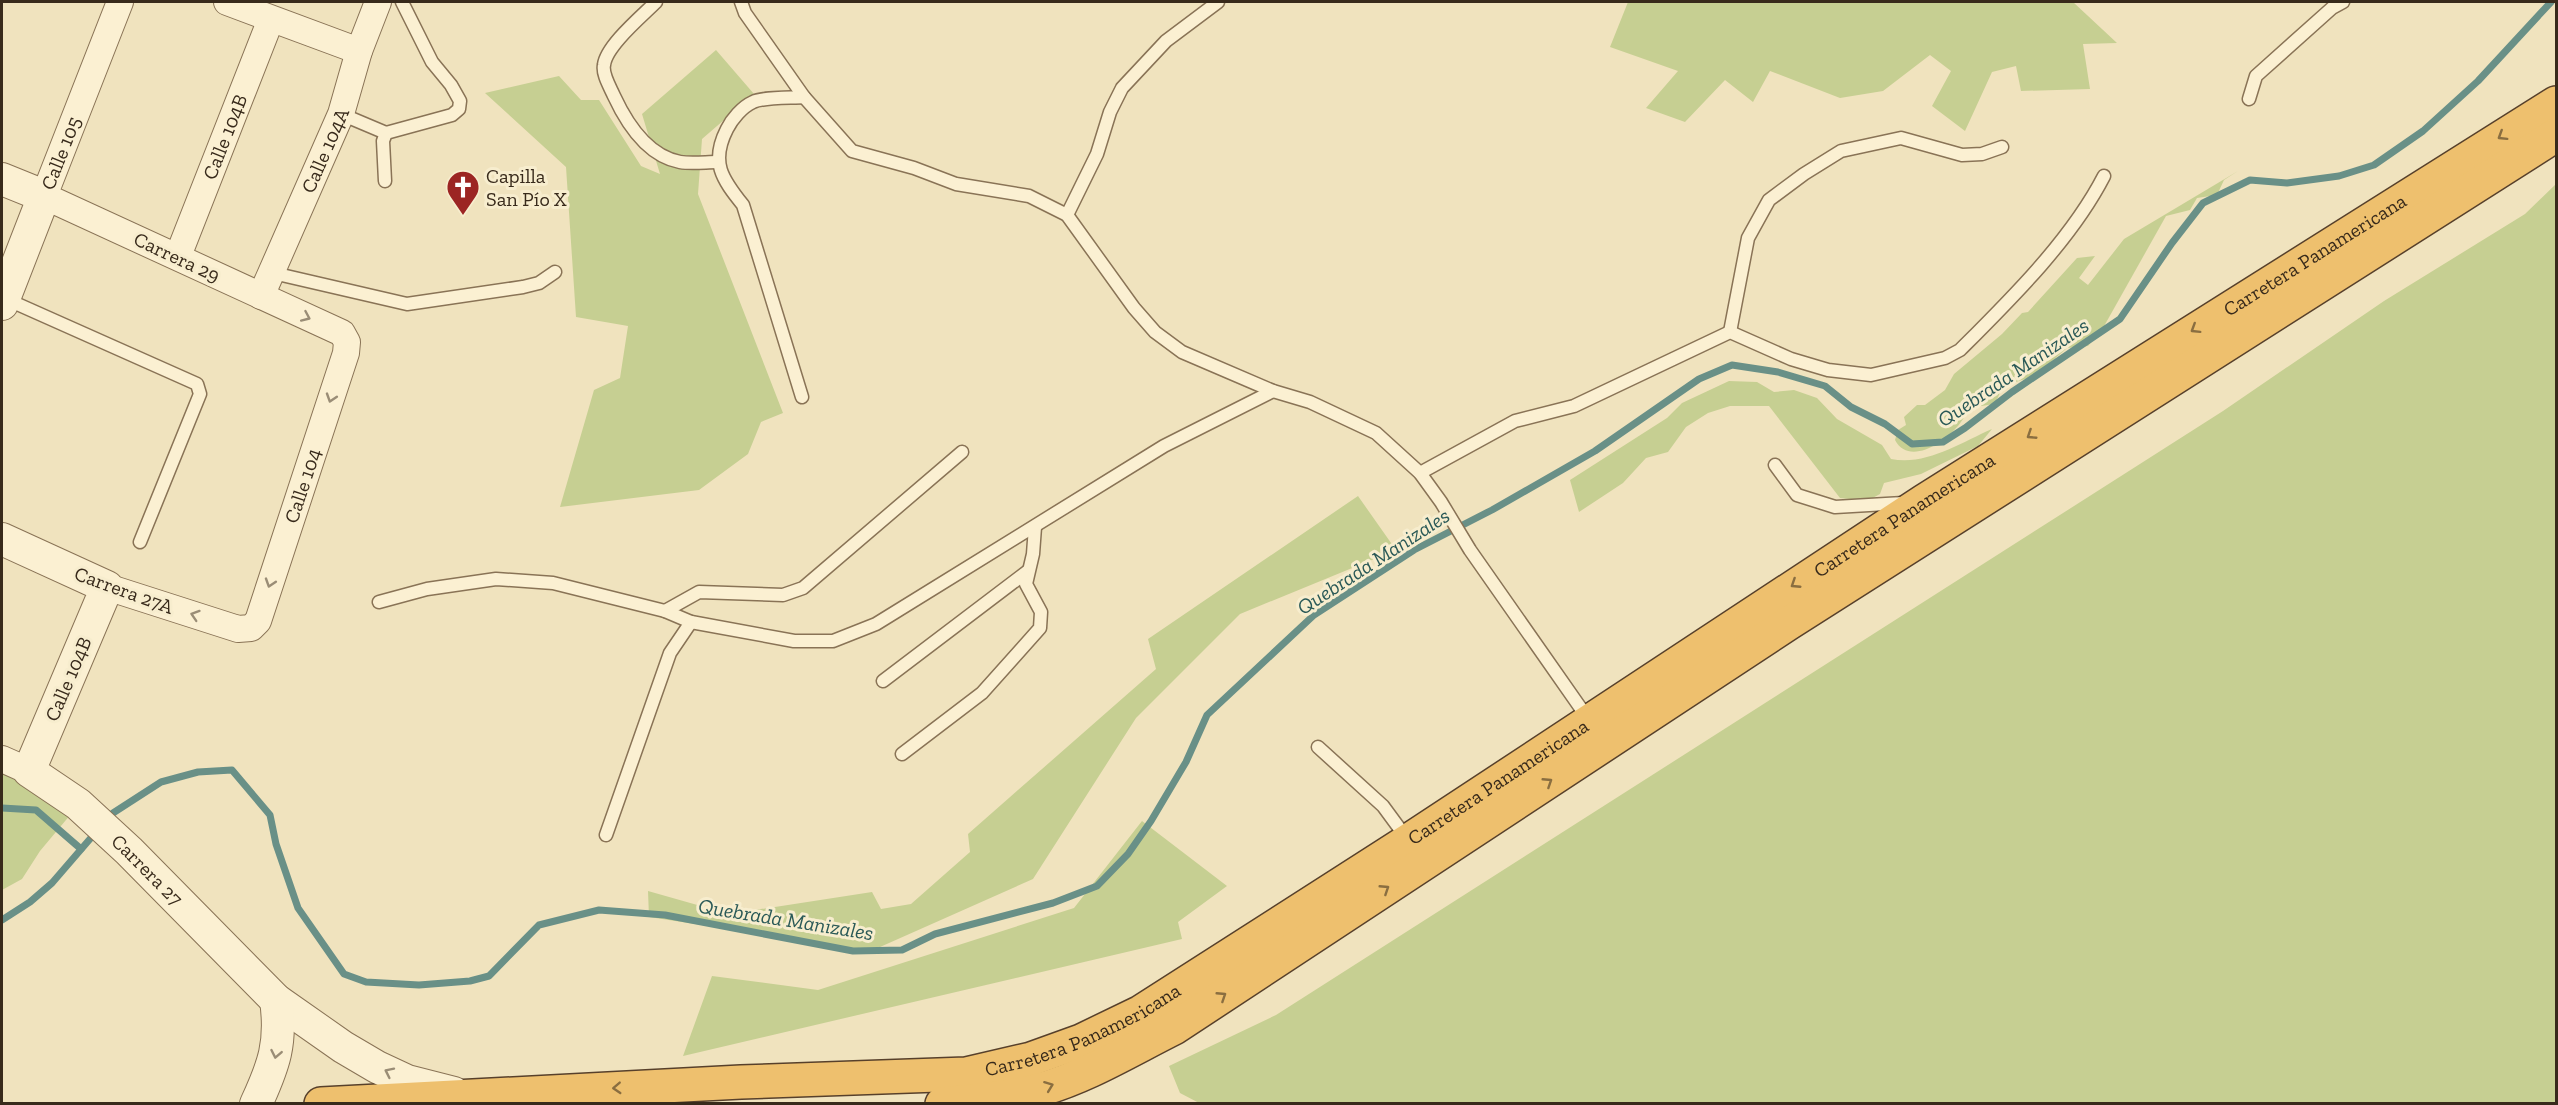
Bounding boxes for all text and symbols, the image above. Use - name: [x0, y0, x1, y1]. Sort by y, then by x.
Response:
- street label: Calle 104B: [197, 91, 252, 183]
- street label: Calle 104A: [296, 103, 355, 197]
- street label: Calle 105: [36, 113, 86, 193]
- one-way arrow: [2498, 129, 2508, 141]
- place label: Capilla San Pío X: [486, 164, 567, 211]
- church icon: Capilla San Pío X: [445, 169, 481, 216]
- street label: Carretera Panamericana: [2219, 188, 2411, 321]
- street label: Carrera 29: [130, 227, 224, 287]
- one-way arrow: [300, 309, 311, 321]
- water label: Quebrada Manizales: [1933, 312, 2093, 432]
- one-way arrow: [2190, 322, 2201, 333]
- one-way arrow: [326, 392, 338, 403]
- one-way arrow: [2027, 428, 2037, 440]
- street label: Calle 104: [279, 445, 326, 526]
- street label: Carretera Panamericana: [1809, 447, 2000, 582]
- water label: Quebrada Manizales: [1292, 502, 1454, 620]
- street label: Carrera 27A: [71, 561, 178, 619]
- one-way arrow: [265, 577, 278, 588]
- one-way arrow: [1791, 577, 1801, 589]
- one-way arrow: [190, 610, 201, 622]
- street label: Calle 104B: [40, 633, 96, 725]
- street label: Carretera Panamericana: [1403, 713, 1593, 850]
- one-way arrow: [1542, 777, 1552, 789]
- street label: Carrera 27: [107, 829, 188, 911]
- one-way arrow: [1378, 885, 1389, 896]
- water label: Quebrada Manizales: [697, 893, 875, 945]
- street label: Carretera Panamericana: [982, 978, 1185, 1081]
- one-way arrow: [1215, 992, 1226, 1003]
- one-way arrow: [270, 1048, 283, 1058]
- one-way arrow: [385, 1068, 396, 1080]
- one-way arrow: [1044, 1080, 1054, 1093]
- one-way arrow: [612, 1082, 621, 1095]

